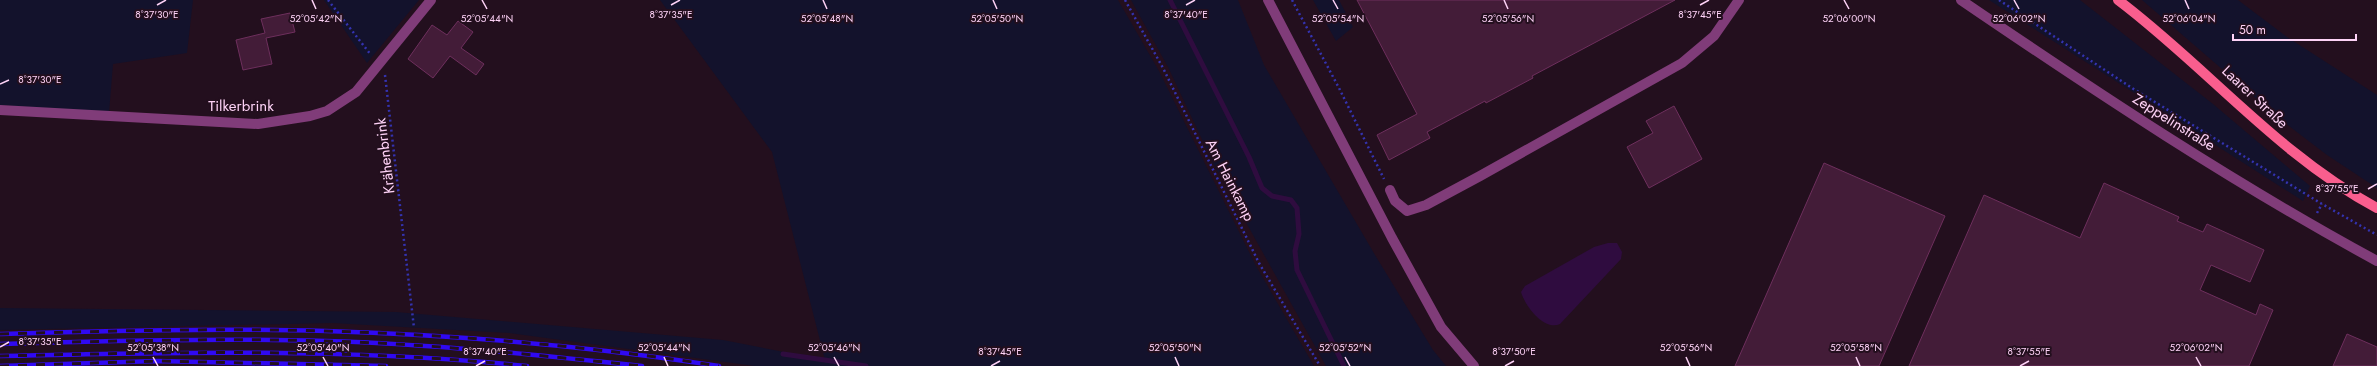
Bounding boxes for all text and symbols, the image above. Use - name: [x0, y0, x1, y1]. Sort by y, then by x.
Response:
- text: 8°37'30"E: [135, 7, 179, 22]
- text: 8°37'35"E: [650, 7, 692, 22]
- text: 8°37'40"E: [1164, 7, 1208, 22]
- text: 8°37'45"E: [1678, 7, 1722, 22]
- text: 52°05'42"N: [290, 11, 342, 26]
- text: 52°05'44"N: [461, 11, 513, 26]
- text: 52°05'48"N: [801, 11, 853, 26]
- text: 52°05'50"N: [971, 11, 1023, 26]
- text: 52°05'54"N: [1312, 11, 1364, 26]
- text: 52°05'56"N: [1482, 11, 1534, 26]
- text: 52°06'00"N: [1822, 11, 1876, 26]
- text: 52°06'02"N: [1993, 11, 2045, 26]
- text: 52°06'04"N: [2163, 11, 2215, 26]
- scale bar: [2233, 16, 2356, 42]
- text: 50 m: [2239, 21, 2266, 39]
- street label: Laarer Straße: [2217, 60, 2293, 134]
- text: 8°37'30"E: [18, 72, 62, 87]
- street label: Zeppelinstraße: [2128, 88, 2220, 156]
- street label: Tilkerbrink: [208, 95, 274, 117]
- street label: Krähenbrink: [369, 116, 401, 195]
- street label: Am Hainkamp: [1200, 135, 1260, 225]
- text: 8°37'55"E: [2315, 181, 2359, 196]
- text: 8°37'35"E: [19, 334, 61, 349]
- text: 52°05'38"N: [127, 340, 179, 355]
- text: 52°05'40"N: [297, 340, 349, 355]
- text: 52°05'44"N: [638, 340, 690, 355]
- text: 52°05'46"N: [808, 340, 860, 355]
- text: 52°05'50"N: [1149, 340, 1201, 355]
- text: 52°05'52"N: [1319, 340, 1371, 355]
- text: 52°05'56"N: [1660, 340, 1712, 355]
- text: 52°05'58"N: [1830, 340, 1882, 355]
- text: 52°06'02"N: [2170, 340, 2222, 355]
- text: 8°37'40"E: [463, 344, 507, 359]
- text: 8°37'45"E: [978, 344, 1022, 359]
- text: 8°37'50"E: [1492, 344, 1536, 359]
- text: 8°37'55"E: [2007, 344, 2051, 359]

